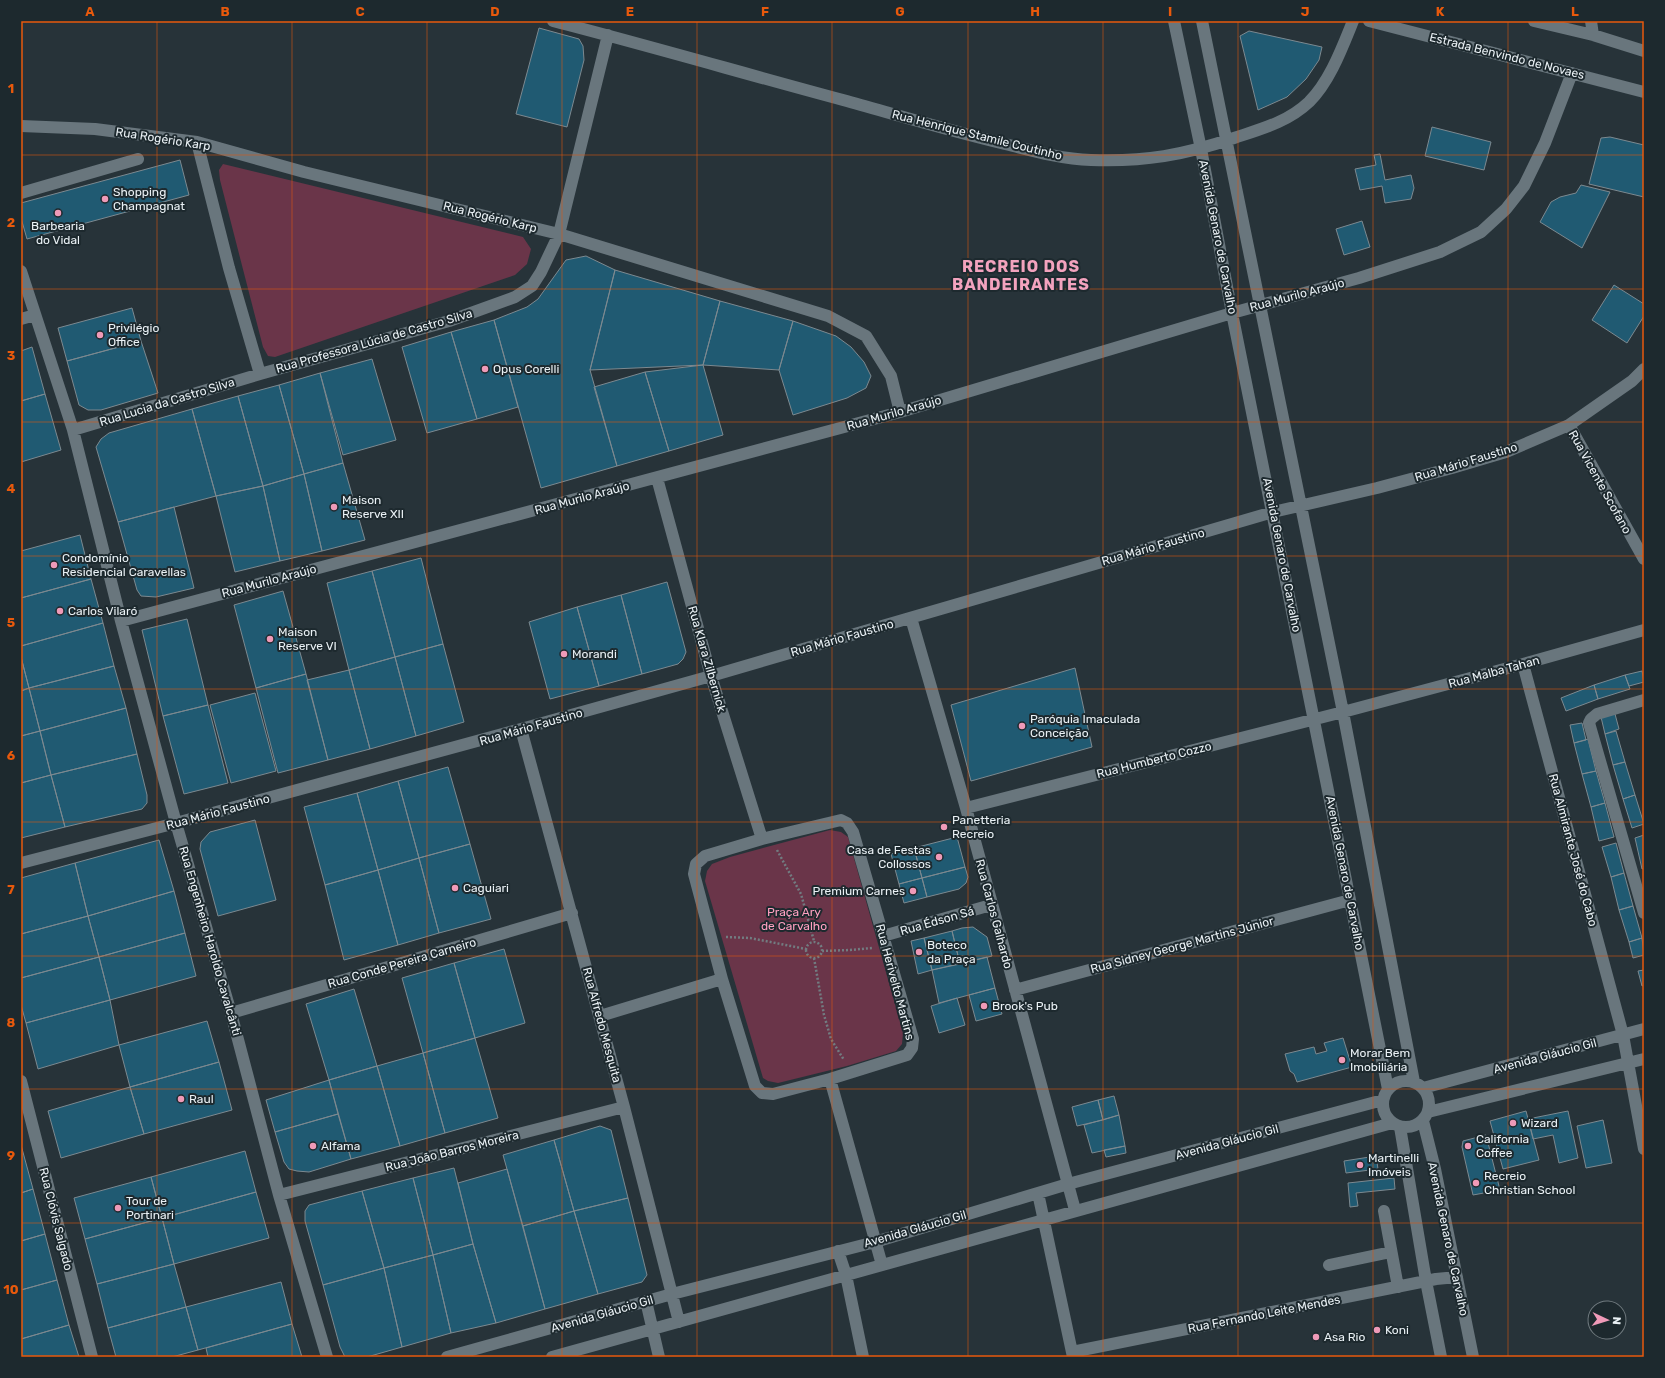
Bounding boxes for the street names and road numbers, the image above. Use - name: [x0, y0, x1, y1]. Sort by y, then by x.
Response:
- street label: Estrada Benvindo de Novaes: [1428, 30, 1586, 82]
- street label: Rua Henrique Stamile Coutinho: [890, 107, 1064, 163]
- street label: Rua Rogério Karp: [115, 125, 211, 153]
- street label: Avenida Genaro de Carvalho: [1196, 159, 1240, 315]
- street label: Rua Rogério Karp: [442, 199, 538, 235]
- street label: Rua Murilo Araújo: [1248, 276, 1346, 314]
- street label: Rua Professora Lúcia de Castro Silva: [274, 306, 474, 376]
- street label: Rua Lucia da Castro Silva: [98, 375, 236, 429]
- street label: Rua Murilo Araújo: [845, 393, 943, 433]
- street label: Rua Vicente Scofano: [1566, 428, 1634, 536]
- street label: Rua Mário Faustino: [1413, 440, 1519, 484]
- street label: Avenida Genaro de Carvalho: [1260, 477, 1304, 633]
- street label: Rua Murilo Araújo: [533, 479, 631, 517]
- street label: Rua Mário Faustino: [1100, 526, 1206, 568]
- street label: Rua Murilo Araújo: [220, 562, 318, 600]
- street label: Rua Klara Zilbernick: [685, 604, 729, 715]
- street label: Rua Mário Faustino: [789, 617, 895, 659]
- street label: Rua Malba Tahan: [1447, 653, 1541, 691]
- street label: Rua Mário Faustino: [478, 706, 584, 748]
- street label: Rua Humberto Cozzo: [1095, 739, 1213, 781]
- street label: Rua Almirante José do Cabo: [1546, 772, 1600, 928]
- street label: Rua Mário Faustino: [165, 791, 271, 833]
- street label: Avenida Genaro de Carvalho: [1323, 795, 1367, 951]
- street label: Rua Engenheiro Haroldo Cavalcânti: [176, 845, 244, 1037]
- street label: Rua Carlos Galhardo: [973, 858, 1015, 970]
- street label: Rua Édson Sá: [898, 904, 976, 938]
- street label: Rua Sidney George Martins Júnior: [1089, 914, 1276, 976]
- street label: Rua Herivelto Martins: [873, 922, 917, 1042]
- street label: Rua Conde Pereira Carneiro: [326, 935, 478, 991]
- street label: Rua Alfredo Mesquita: [580, 966, 624, 1084]
- street label: Avenida Gláucio Gil: [1492, 1036, 1598, 1076]
- street label: Avenida Gláucio Gil: [1174, 1122, 1280, 1162]
- street label: Rua João Barros Moreira: [384, 1128, 520, 1174]
- street label: Avenida Genaro de Carvalho: [1425, 1161, 1471, 1317]
- street label: Rua Clóvis Salgado: [36, 1166, 76, 1272]
- street label: Avenida Gláucio Gil: [862, 1208, 968, 1250]
- street label: Rua Fernando Leite Mendes: [1187, 1292, 1341, 1336]
- street label: Avenida Gláucio Gil: [549, 1293, 655, 1335]

